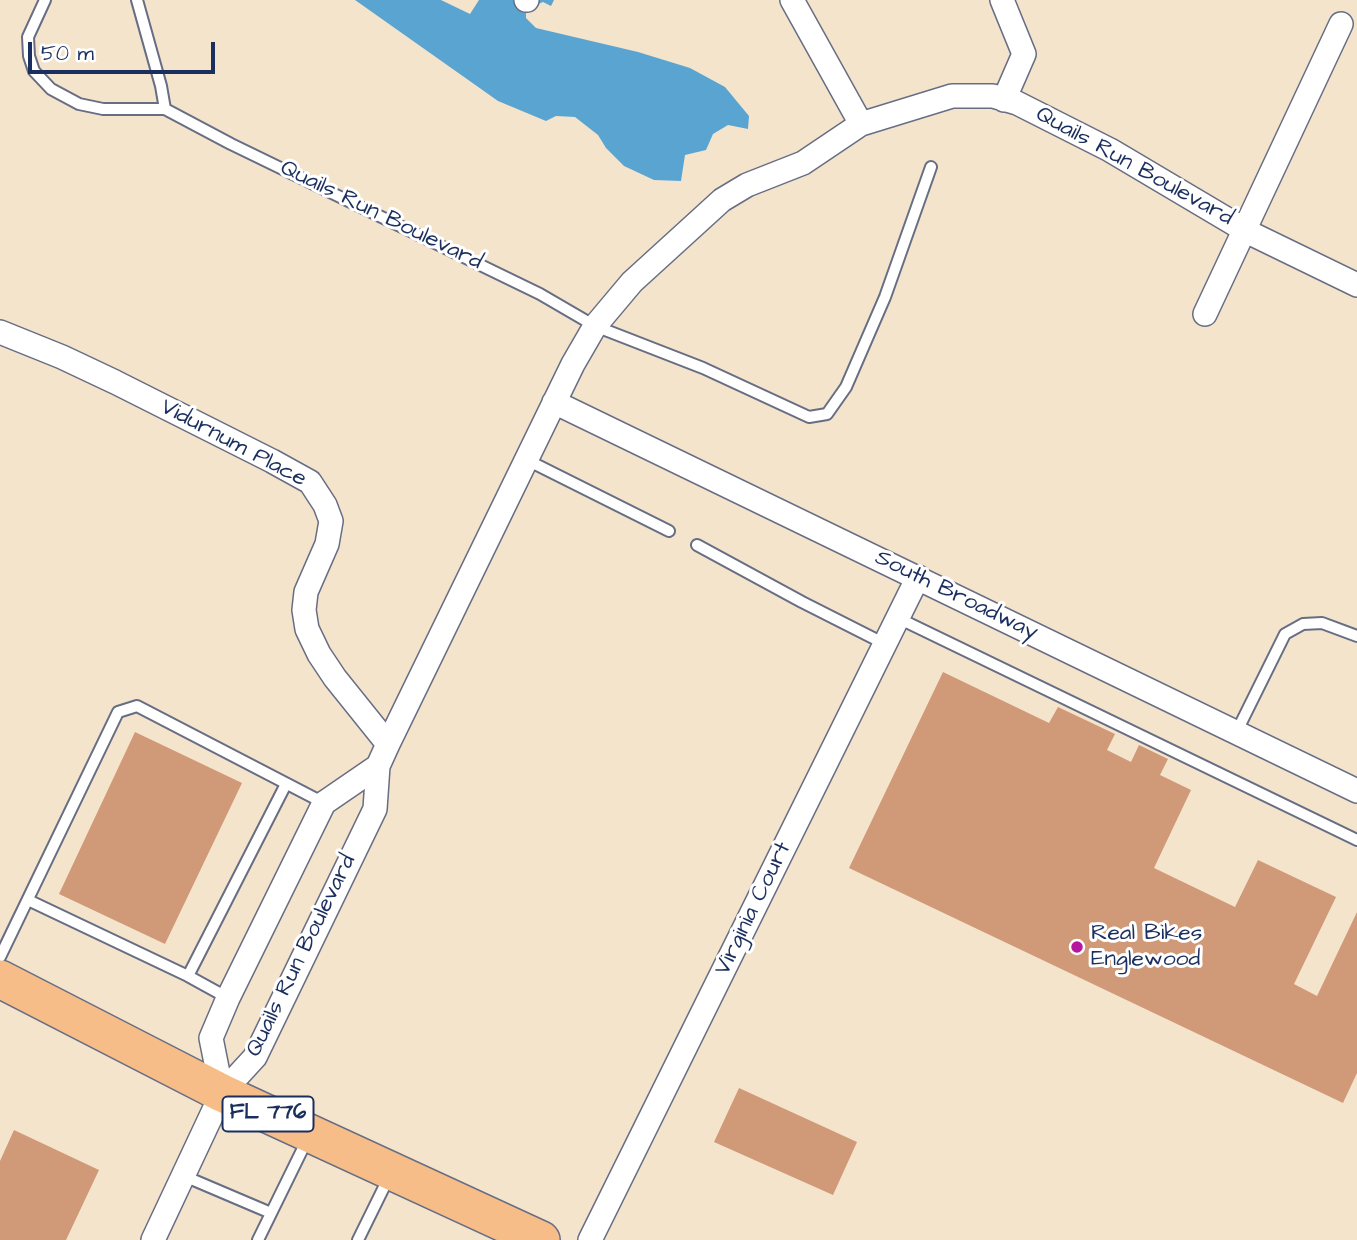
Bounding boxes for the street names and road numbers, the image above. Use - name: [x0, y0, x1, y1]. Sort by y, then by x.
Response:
- street label: Quails Run Boulevard: [1030, 101, 1238, 233]
- street label: Quails Run Boulevard: [275, 155, 487, 277]
- street label: Vidurnum Place: [155, 394, 311, 494]
- street label: South Broadway: [870, 545, 1042, 647]
- street label: Virginia Court: [710, 838, 798, 980]
- street label: Quails Run Boulevard: [241, 850, 363, 1062]
- road number: FL 776: [222, 1096, 314, 1132]

